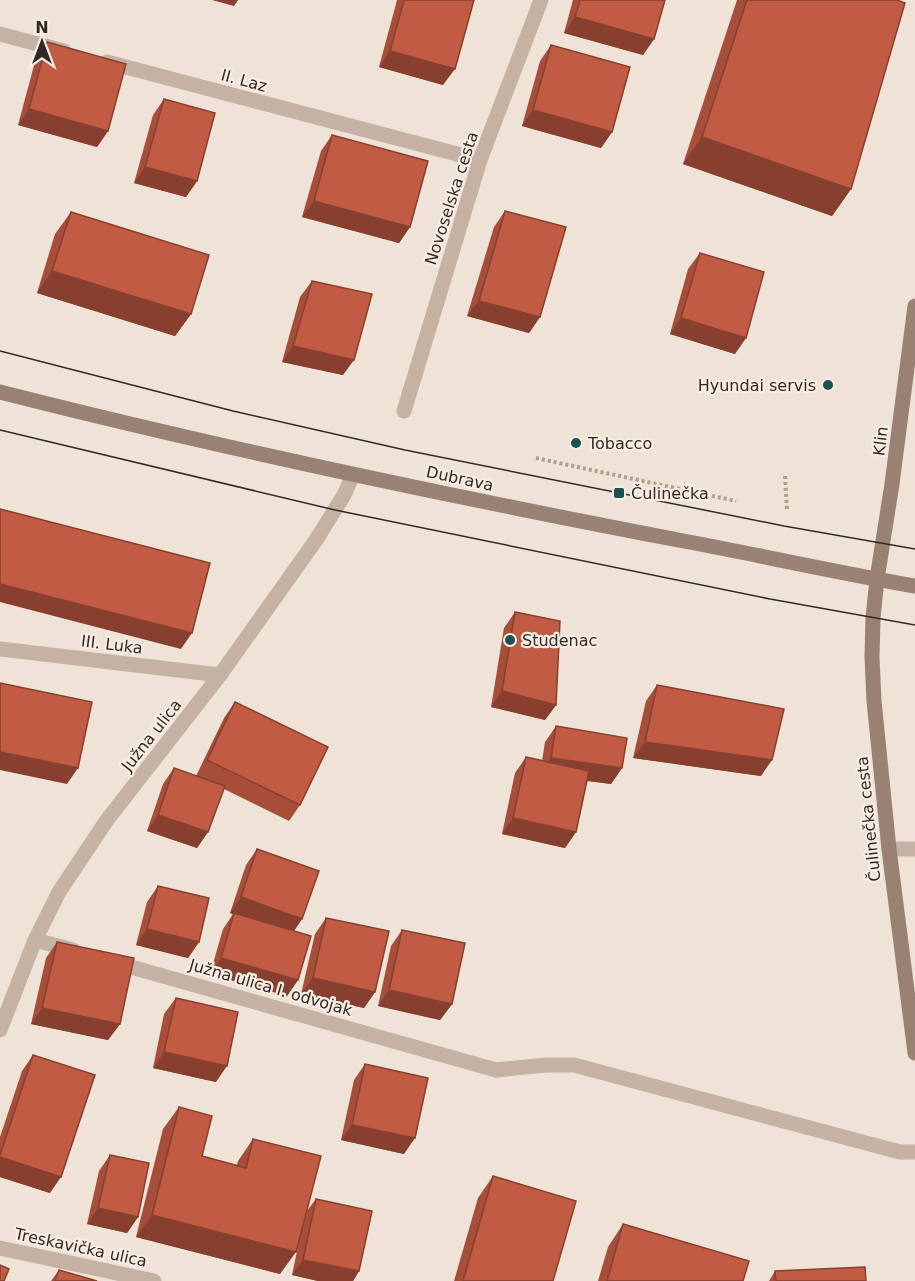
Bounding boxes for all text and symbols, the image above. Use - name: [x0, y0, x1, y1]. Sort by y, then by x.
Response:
- north arrow: [12, 12, 72, 72]
- text: N: [35, 18, 49, 37]
- street label: II. Laz: [219, 65, 269, 96]
- street label: Novoselska cesta: [421, 129, 482, 267]
- place label: Hyundai servis: [698, 376, 816, 395]
- marker: Hyundai servis: [821, 378, 835, 392]
- street label: Klin: [869, 425, 892, 457]
- place label: Tobacco: [587, 434, 652, 453]
- marker: Tobacco: [569, 436, 583, 450]
- street label: Dubrava: [425, 462, 495, 495]
- place label: Čulinečka: [631, 484, 709, 503]
- marker: Čulinečka: [612, 486, 626, 500]
- street label: III. Luka: [80, 631, 144, 658]
- place label: Studenac: [522, 631, 597, 650]
- marker: Studenac: [503, 633, 517, 647]
- street label: Južna ulica: [117, 696, 185, 776]
- street label: Čulinečka cesta: [852, 755, 885, 883]
- street label: Južna ulica I. odvojak: [186, 955, 355, 1020]
- street label: Treskavička ulica: [12, 1224, 149, 1271]

